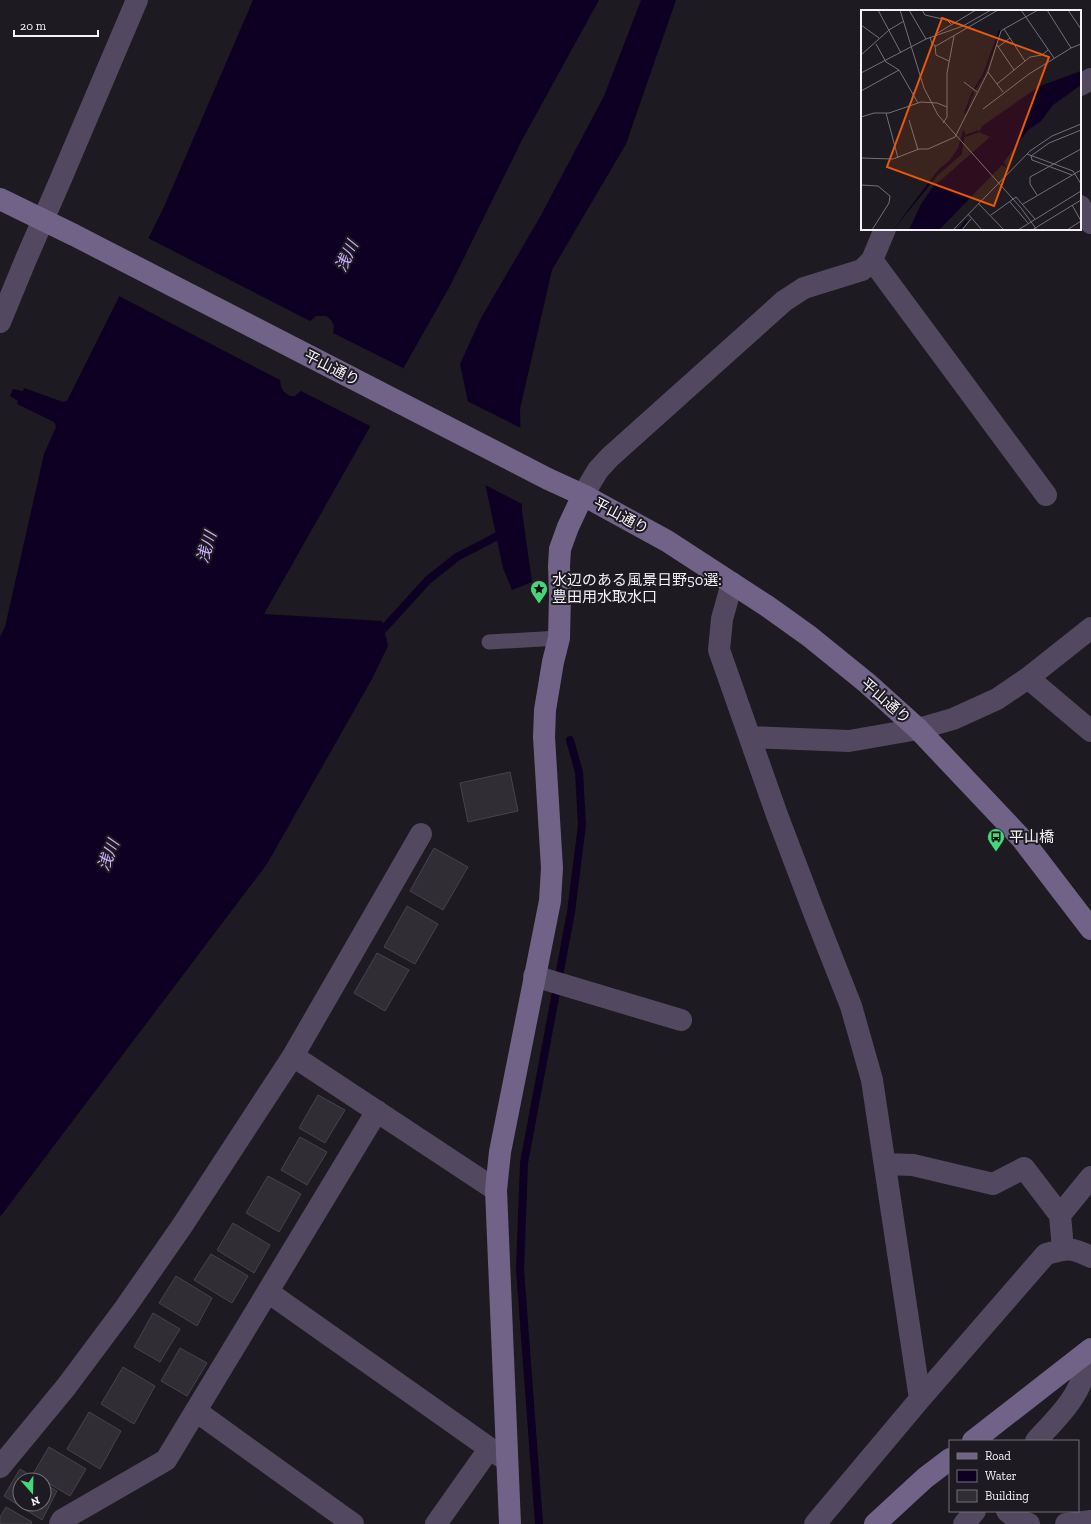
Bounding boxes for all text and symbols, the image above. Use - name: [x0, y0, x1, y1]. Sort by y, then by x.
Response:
- inset map: [861, 10, 1081, 230]
- scale bar: [14, 12, 98, 38]
- text: 20 m: [20, 19, 47, 33]
- water label: 浅川: [331, 236, 363, 275]
- street label: 平山通り: [301, 346, 363, 390]
- street label: 平山通り: [590, 494, 652, 538]
- water label: 浅川: [193, 527, 221, 565]
- place label: 水辺のある風景日野50選: 豊田用水取水口: [552, 571, 722, 606]
- place icon: 水辺のある風景日野50選: 豊田用水取水口: [529, 579, 549, 604]
- street label: 平山通り: [857, 675, 915, 727]
- bus stop icon: 平山橋: [986, 827, 1006, 852]
- place label: 平山橋: [1009, 828, 1054, 846]
- water label: 浅川: [94, 835, 124, 874]
- legend: [949, 1440, 1079, 1512]
- text: Road: [985, 1449, 1011, 1463]
- text: Water: [985, 1469, 1017, 1483]
- north arrow: [12, 1472, 52, 1512]
- text: Building: [985, 1489, 1029, 1503]
- text: N: [29, 1493, 41, 1509]

